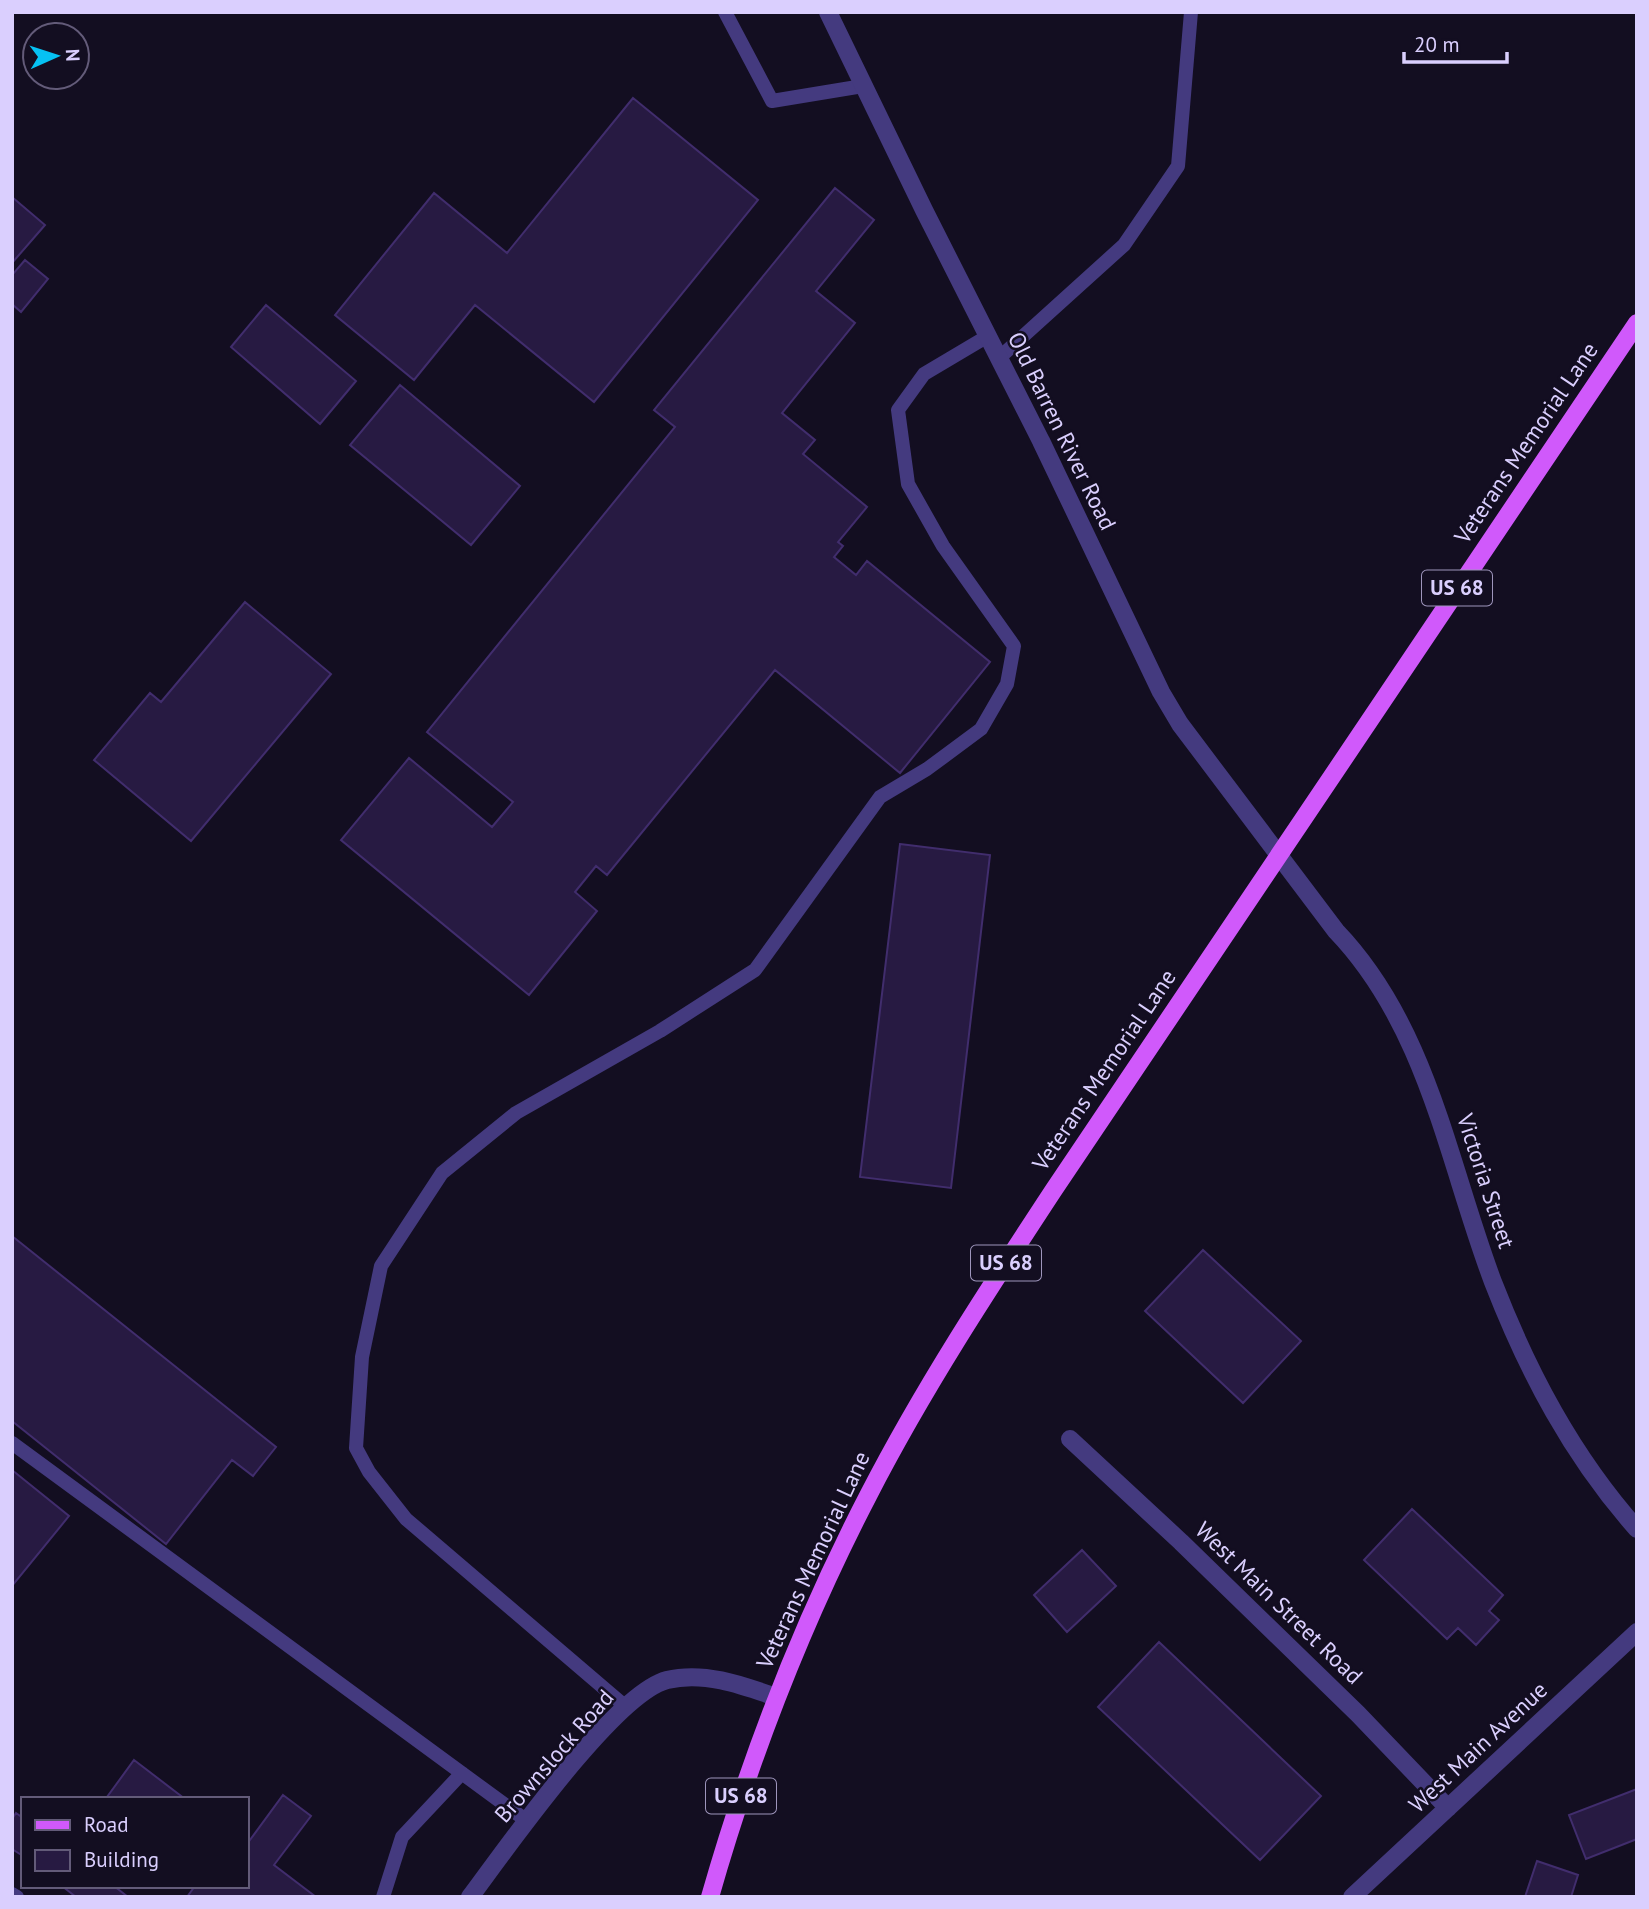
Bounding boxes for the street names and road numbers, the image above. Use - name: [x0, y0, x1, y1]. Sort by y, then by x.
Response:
- street label: Old Barren River Road: [1002, 327, 1123, 535]
- street label: Veterans Memorial Lane: [1447, 337, 1604, 550]
- road number: US 68: [1422, 570, 1492, 606]
- street label: Veterans Memorial Lane: [1025, 964, 1182, 1177]
- street label: Victoria Street: [1451, 1109, 1522, 1252]
- road number: US 68: [971, 1246, 1041, 1280]
- street label: Veterans Memorial Lane: [749, 1446, 876, 1674]
- street label: West Main Street Road: [1190, 1515, 1369, 1690]
- street label: West Main Avenue: [1402, 1675, 1553, 1818]
- street label: Brownslock Road: [488, 1683, 619, 1828]
- road number: US 68: [706, 1778, 776, 1814]

